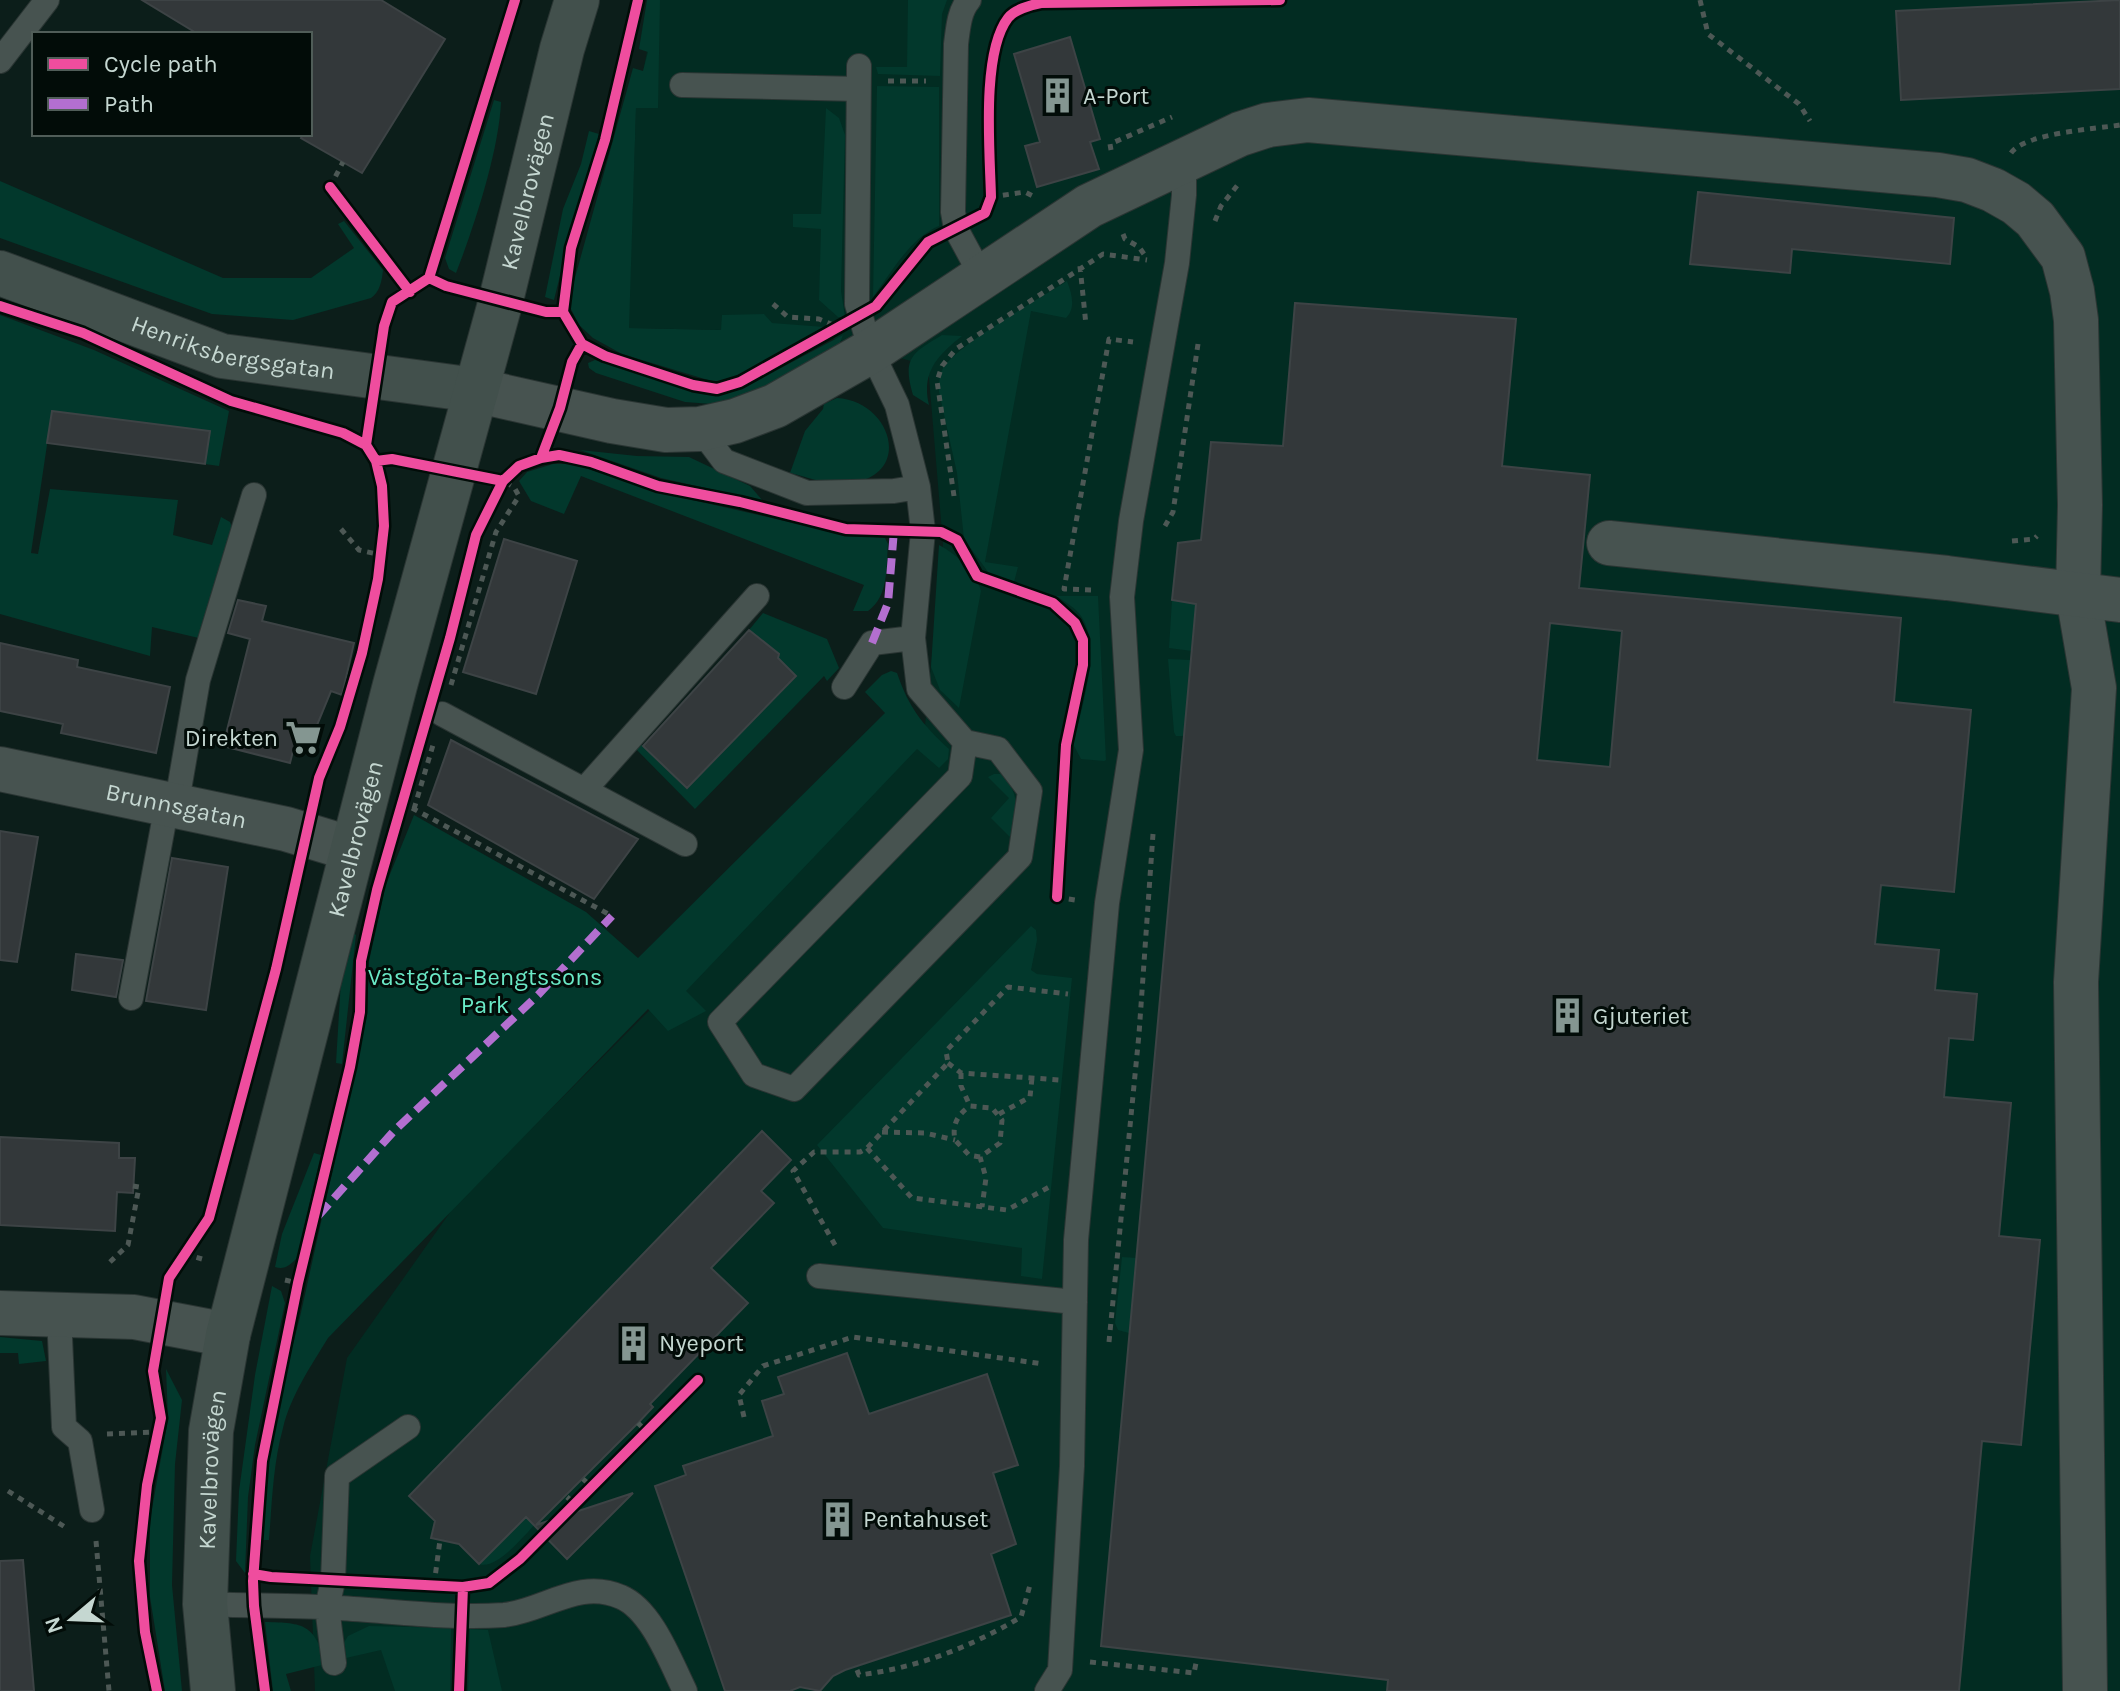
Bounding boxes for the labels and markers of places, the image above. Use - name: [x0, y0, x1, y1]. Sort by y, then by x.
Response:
- building icon: A-Port: [1038, 77, 1076, 115]
- place label: A-Port: [1083, 82, 1149, 110]
- supermarket icon: Direkten: [285, 719, 323, 757]
- place label: Direkten: [185, 724, 278, 752]
- building icon: Gjuteriet: [1548, 997, 1586, 1035]
- place label: Gjuteriet: [1593, 1002, 1689, 1030]
- building icon: Nyeport: [614, 1324, 652, 1362]
- place label: Nyeport: [659, 1329, 744, 1357]
- building icon: Pentahuset: [818, 1500, 856, 1538]
- place label: Pentahuset: [863, 1505, 988, 1533]

